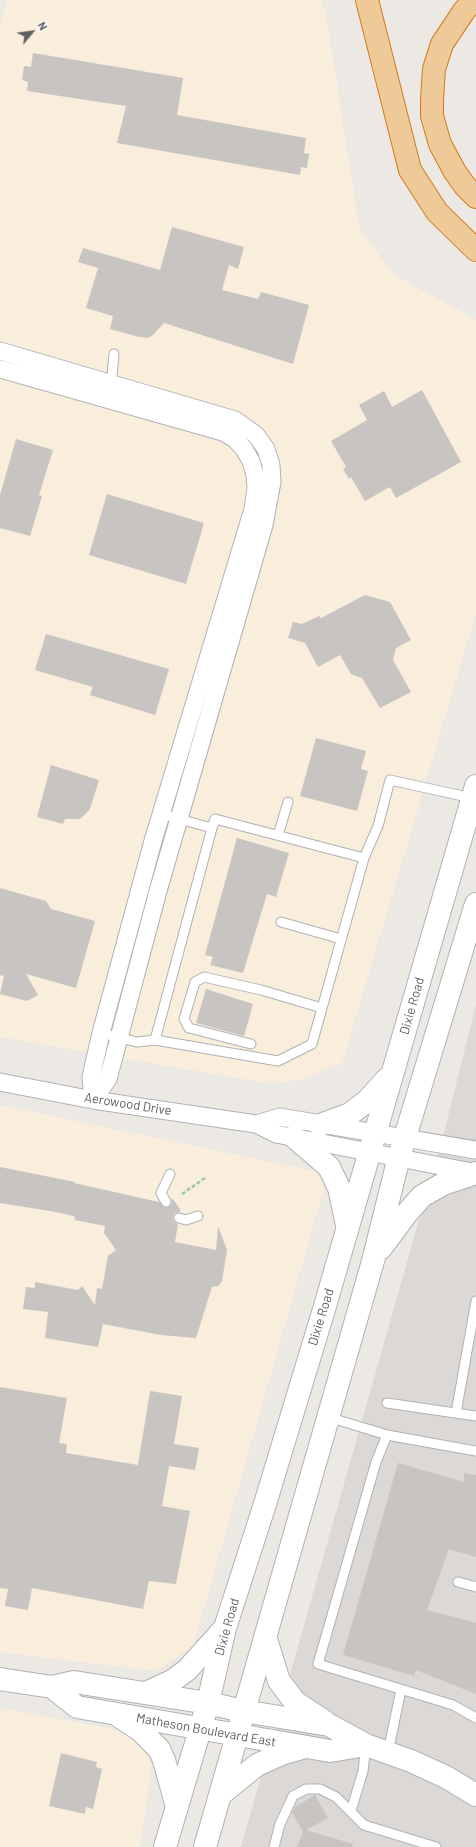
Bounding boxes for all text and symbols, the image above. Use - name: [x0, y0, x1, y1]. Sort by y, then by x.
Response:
- north arrow: [12, 12, 52, 52]
- text: N: [35, 20, 50, 32]
- street label: Dixie Road: [396, 975, 428, 1037]
- street label: Aerowood Drive: [83, 1089, 173, 1119]
- street label: Dixie Road: [305, 1286, 337, 1348]
- street label: Dixie Road: [211, 1596, 243, 1658]
- street label: Matheson Boulevard East: [135, 1710, 277, 1750]

